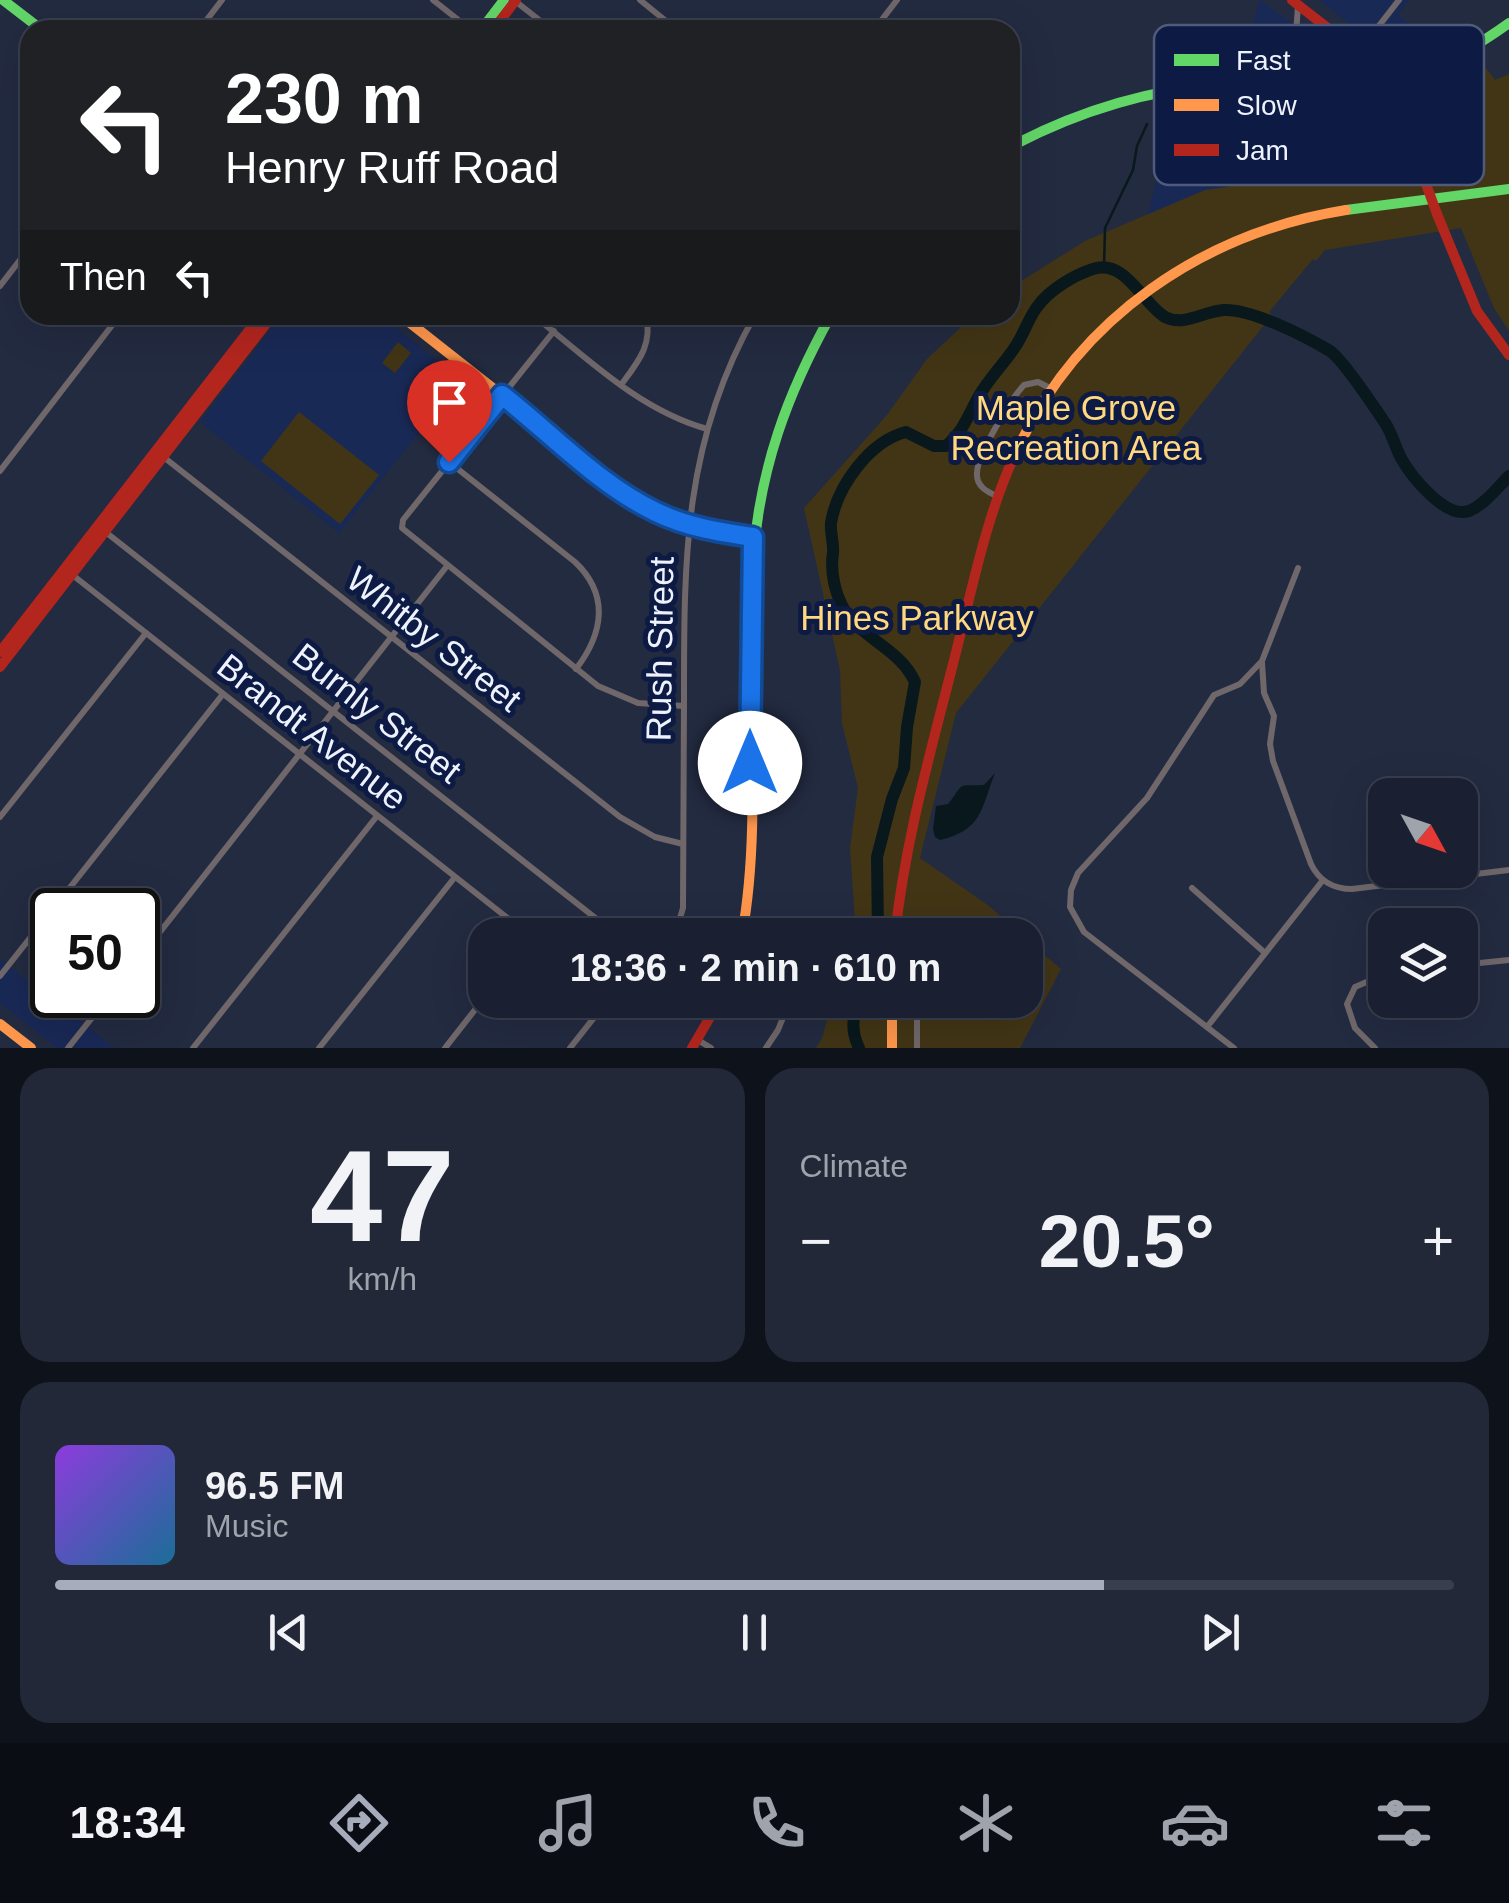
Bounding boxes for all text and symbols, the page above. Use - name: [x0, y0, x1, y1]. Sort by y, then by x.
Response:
- legend: [1154, 25, 1484, 185]
- text: Fast: [1236, 45, 1291, 76]
- icon: left: [60, 60, 190, 190]
- text: 230 m: [225, 60, 423, 138]
- text: Slow: [1236, 90, 1297, 121]
- text: Jam: [1236, 135, 1289, 166]
- text: Henry Ruff Road: [225, 142, 559, 193]
- icon: left: [167, 250, 222, 305]
- text: Then: [60, 256, 147, 298]
- pin: [407, 360, 492, 463]
- icon: arrive: [422, 375, 477, 430]
- park label: Maple Grove Recreation Area: [951, 388, 1202, 467]
- street label: Rush Street: [638, 556, 681, 742]
- street label: Whitby Street: [340, 559, 529, 719]
- park label: Hines Parkway: [800, 598, 1034, 637]
- street label: Burnly Street: [286, 635, 469, 790]
- street label: Brandt Avenue: [210, 646, 415, 817]
- position arrow: [698, 711, 802, 815]
- north arrow: [1368, 778, 1478, 888]
- map controls: [1368, 778, 1478, 1018]
- speed limit sign: 50: [30, 888, 160, 1018]
- button: layers: [1368, 908, 1478, 1018]
- text: 18:36 · 2 min · 610 m: [570, 947, 941, 989]
- text: 47: [310, 1123, 455, 1269]
- text: Climate: [800, 1148, 908, 1184]
- text: 20.5°: [1039, 1199, 1215, 1283]
- text: −: [800, 1210, 832, 1272]
- text: +: [1422, 1210, 1454, 1272]
- text: km/h: [348, 1261, 417, 1297]
- text: 96.5 FM: [205, 1465, 344, 1507]
- text: Music: [205, 1508, 289, 1544]
- icon: previous: [261, 1605, 316, 1660]
- icon: pause: [727, 1605, 782, 1660]
- icon: next: [1193, 1605, 1248, 1660]
- icon: directions: [324, 1788, 394, 1858]
- icon: music: [533, 1788, 603, 1858]
- icon: phone: [742, 1788, 812, 1858]
- icon: climate: [951, 1788, 1021, 1858]
- icon: car: [1160, 1788, 1230, 1858]
- icon: filters: [1369, 1788, 1439, 1858]
- text: 18:34: [70, 1797, 185, 1848]

